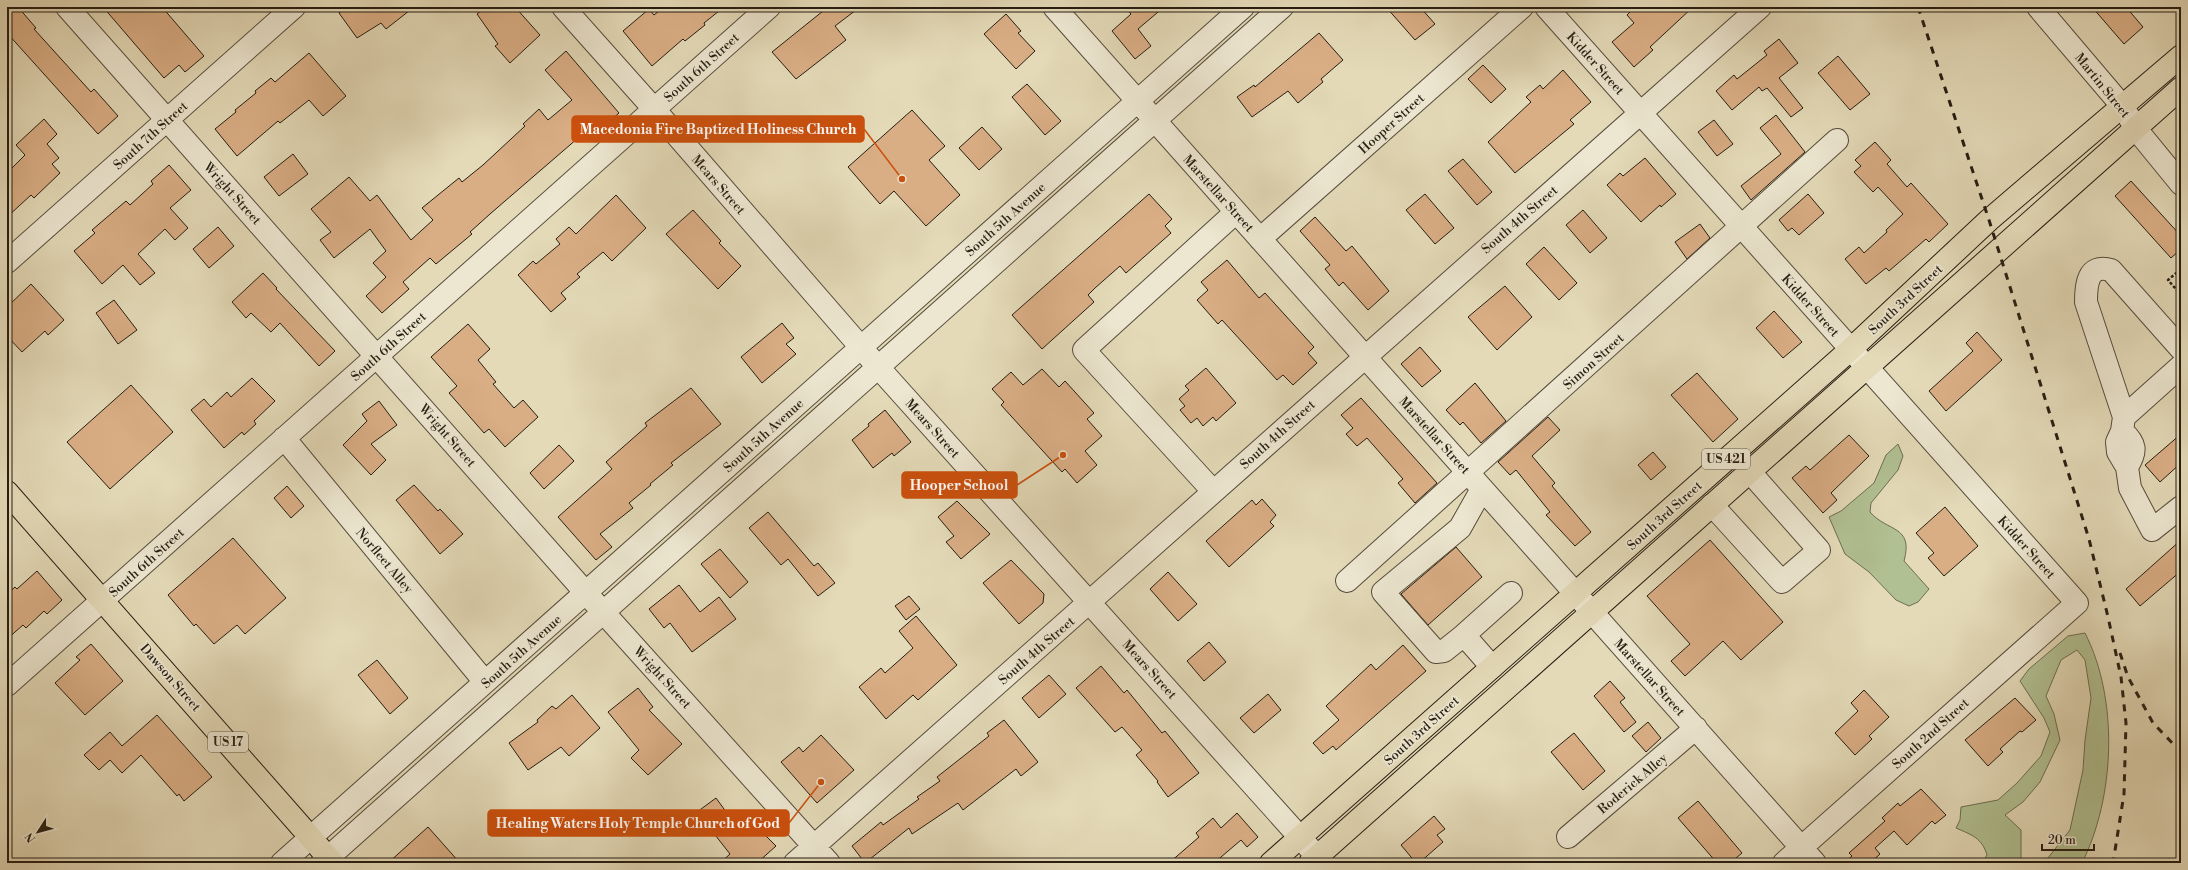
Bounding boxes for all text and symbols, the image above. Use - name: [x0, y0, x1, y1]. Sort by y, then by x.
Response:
- street label: Kidder Street: [1563, 29, 1628, 99]
- street label: South 6th Street: [661, 30, 743, 106]
- street label: Martin Street: [2071, 50, 2133, 122]
- street label: Hooper Street: [1356, 90, 1428, 157]
- street label: South 7th Street: [110, 98, 191, 173]
- callout: Macedonia Fire Baptized Holiness Church: [572, 116, 864, 142]
- text: Macedonia Fire Baptized Holiness Church: [580, 121, 857, 139]
- street label: Mears Street: [688, 152, 749, 218]
- street label: Marstellar Street: [1179, 152, 1257, 236]
- street label: Wright Street: [199, 158, 265, 228]
- street label: South 5th Avenue: [962, 179, 1049, 260]
- street label: South 4th Street: [1478, 182, 1561, 257]
- street label: South 3rd Street: [1865, 261, 1946, 338]
- street label: Kidder Street: [1778, 271, 1843, 341]
- street label: South 6th Street: [348, 309, 430, 385]
- street label: Simon Street: [1560, 330, 1628, 393]
- street label: Marstellar Street: [1395, 394, 1473, 478]
- street label: South 5th Avenue: [720, 395, 807, 476]
- street label: Mears Street: [902, 396, 963, 462]
- street label: South 4th Street: [1237, 397, 1319, 473]
- street label: Wright Street: [415, 400, 479, 471]
- road number: US 421: [1702, 449, 1750, 469]
- callout: Hooper School: [902, 472, 1017, 498]
- text: Hooper School: [910, 477, 1009, 495]
- street label: South 3rd Street: [1624, 478, 1706, 554]
- street label: Kidder Street: [1994, 513, 2059, 583]
- street label: South 6th Street: [106, 525, 188, 601]
- street label: Norfleet Alley: [352, 525, 417, 597]
- street label: South 5th Avenue: [478, 611, 565, 692]
- street label: South 4th Street: [995, 613, 1078, 688]
- street label: Marstellar Street: [1610, 636, 1688, 720]
- street label: Mears Street: [1119, 637, 1180, 703]
- street label: Dawson Street: [136, 641, 204, 715]
- street label: Wright Street: [629, 642, 695, 712]
- street label: South 3rd Street: [1381, 693, 1463, 769]
- street label: South 2nd Street: [1889, 695, 1973, 772]
- road number: US 17: [208, 732, 248, 752]
- street label: Roderick Alley: [1595, 750, 1671, 817]
- callout: Healing Waters Holy Temple Church of God: [488, 810, 789, 836]
- north arrow: [18, 812, 58, 852]
- text: Healing Waters Holy Temple Church of God: [496, 815, 780, 833]
- scale bar: [2042, 826, 2094, 852]
- text: N: [22, 829, 39, 845]
- text: 20 m: [2048, 833, 2076, 848]

